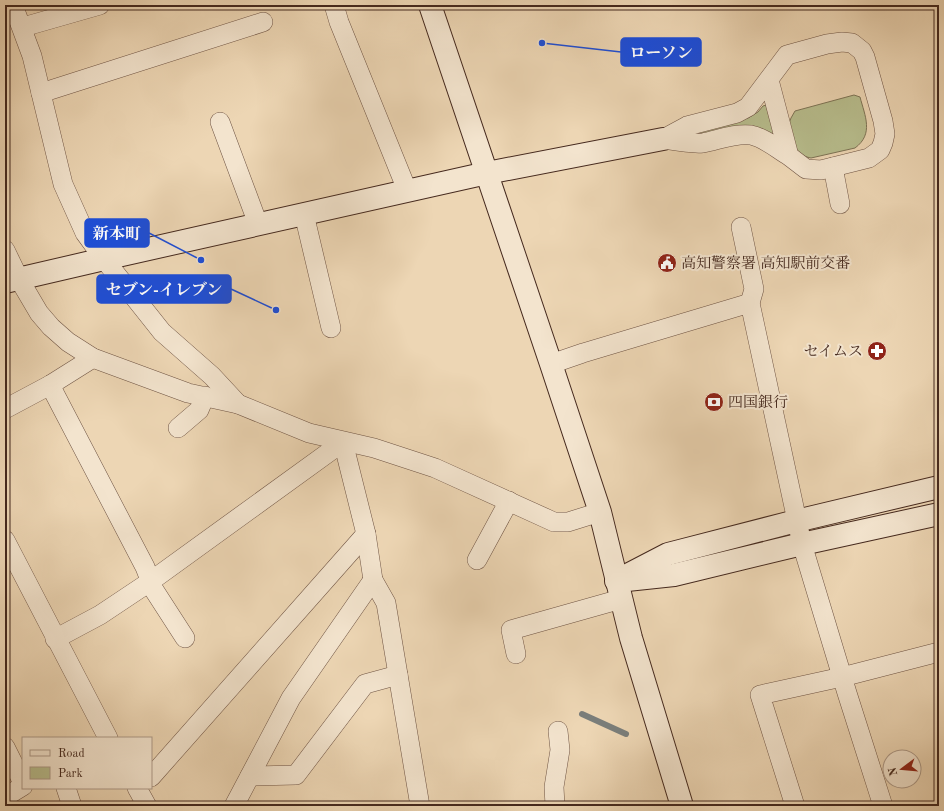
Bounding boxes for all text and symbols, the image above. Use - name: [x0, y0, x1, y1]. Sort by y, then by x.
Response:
- callout: ローソン: [621, 38, 701, 66]
- text: ローソン: [629, 46, 693, 62]
- callout: 新本町: [85, 219, 149, 247]
- text: 新本町: [92, 225, 141, 243]
- public building icon: 高知警察署 高知駅前交番: [656, 252, 678, 274]
- place label: 高知警察署 高知駅前交番: [681, 255, 850, 272]
- callout: セブン-イレブン: [97, 275, 231, 303]
- text: セブン-イレブン: [106, 281, 222, 299]
- pharmacy icon: セイムス: [866, 340, 888, 362]
- place label: セイムス: [803, 344, 863, 360]
- bank icon: 四国銀行: [703, 391, 725, 413]
- place label: 四国銀行: [728, 394, 788, 411]
- legend: [22, 737, 152, 789]
- text: Road: [58, 748, 85, 760]
- north arrow: [882, 749, 922, 789]
- text: N: [887, 765, 900, 777]
- text: Park: [58, 768, 83, 780]

